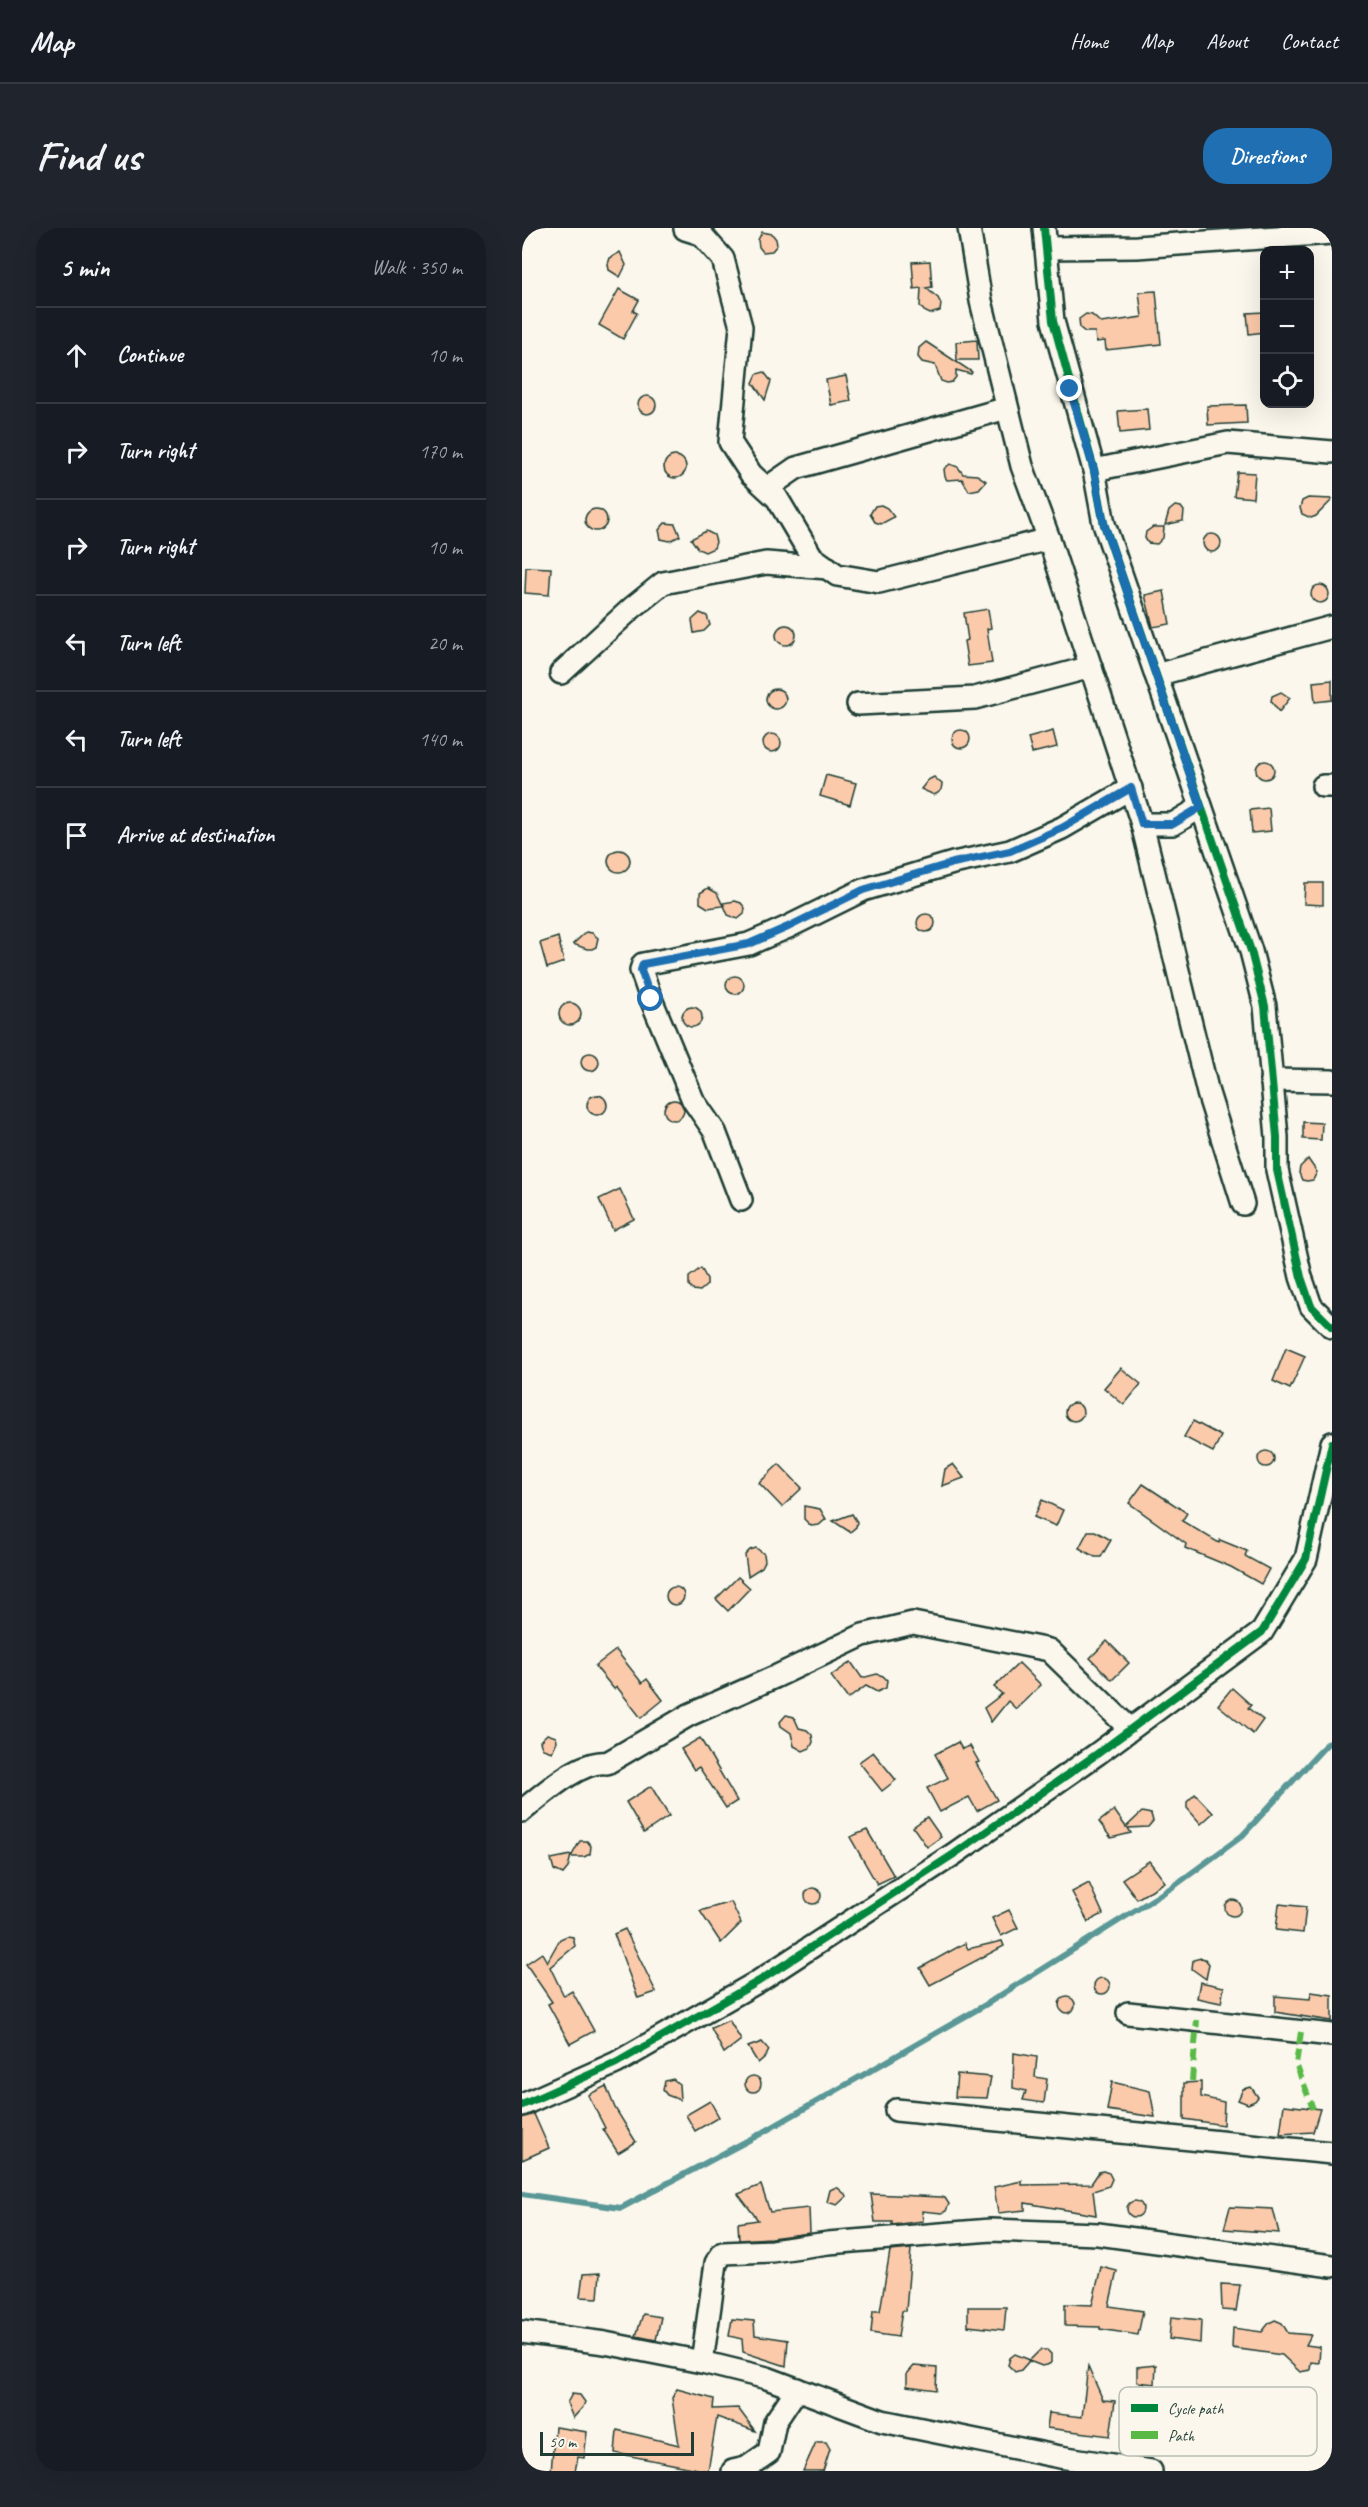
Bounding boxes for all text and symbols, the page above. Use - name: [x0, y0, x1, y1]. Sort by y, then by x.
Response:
- text: Map: [30, 24, 73, 59]
- text: Home: [1070, 28, 1108, 54]
- text: Map: [1141, 28, 1173, 54]
- text: About: [1206, 28, 1248, 54]
- text: Contact: [1281, 28, 1338, 54]
- button: Directions: [1203, 128, 1332, 184]
- text: Find us: [36, 130, 141, 183]
- map controls: [1260, 246, 1314, 408]
- button: +: [1260, 246, 1314, 300]
- text: 5 min: [60, 251, 109, 284]
- text: Walk · 350 m: [372, 255, 462, 280]
- button: −: [1260, 300, 1314, 354]
- icon: ahead: [60, 339, 93, 372]
- text: Continue: [117, 341, 183, 369]
- text: 10 m: [428, 343, 462, 368]
- button: locate: [1260, 354, 1314, 408]
- route end: [1056, 375, 1082, 401]
- icon: right: [60, 435, 93, 468]
- text: Turn right: [117, 437, 194, 465]
- text: 170 m: [419, 439, 462, 464]
- icon: right: [60, 531, 93, 564]
- text: Turn right: [117, 533, 194, 561]
- text: 10 m: [428, 535, 462, 560]
- icon: left: [60, 627, 93, 660]
- text: Turn left: [117, 629, 181, 657]
- text: 20 m: [428, 631, 462, 656]
- icon: left: [60, 723, 93, 756]
- text: Turn left: [117, 725, 181, 753]
- text: 140 m: [419, 727, 462, 752]
- icon: arrive: [60, 819, 93, 852]
- text: Arrive at destination: [117, 821, 274, 849]
- route start: [637, 985, 663, 1011]
- legend: [1119, 2387, 1317, 2456]
- text: Cycle path: [1168, 2399, 1224, 2419]
- text: Path: [1168, 2426, 1195, 2446]
- scale bar: [540, 2429, 694, 2456]
- text: 50 m: [549, 2432, 576, 2452]

